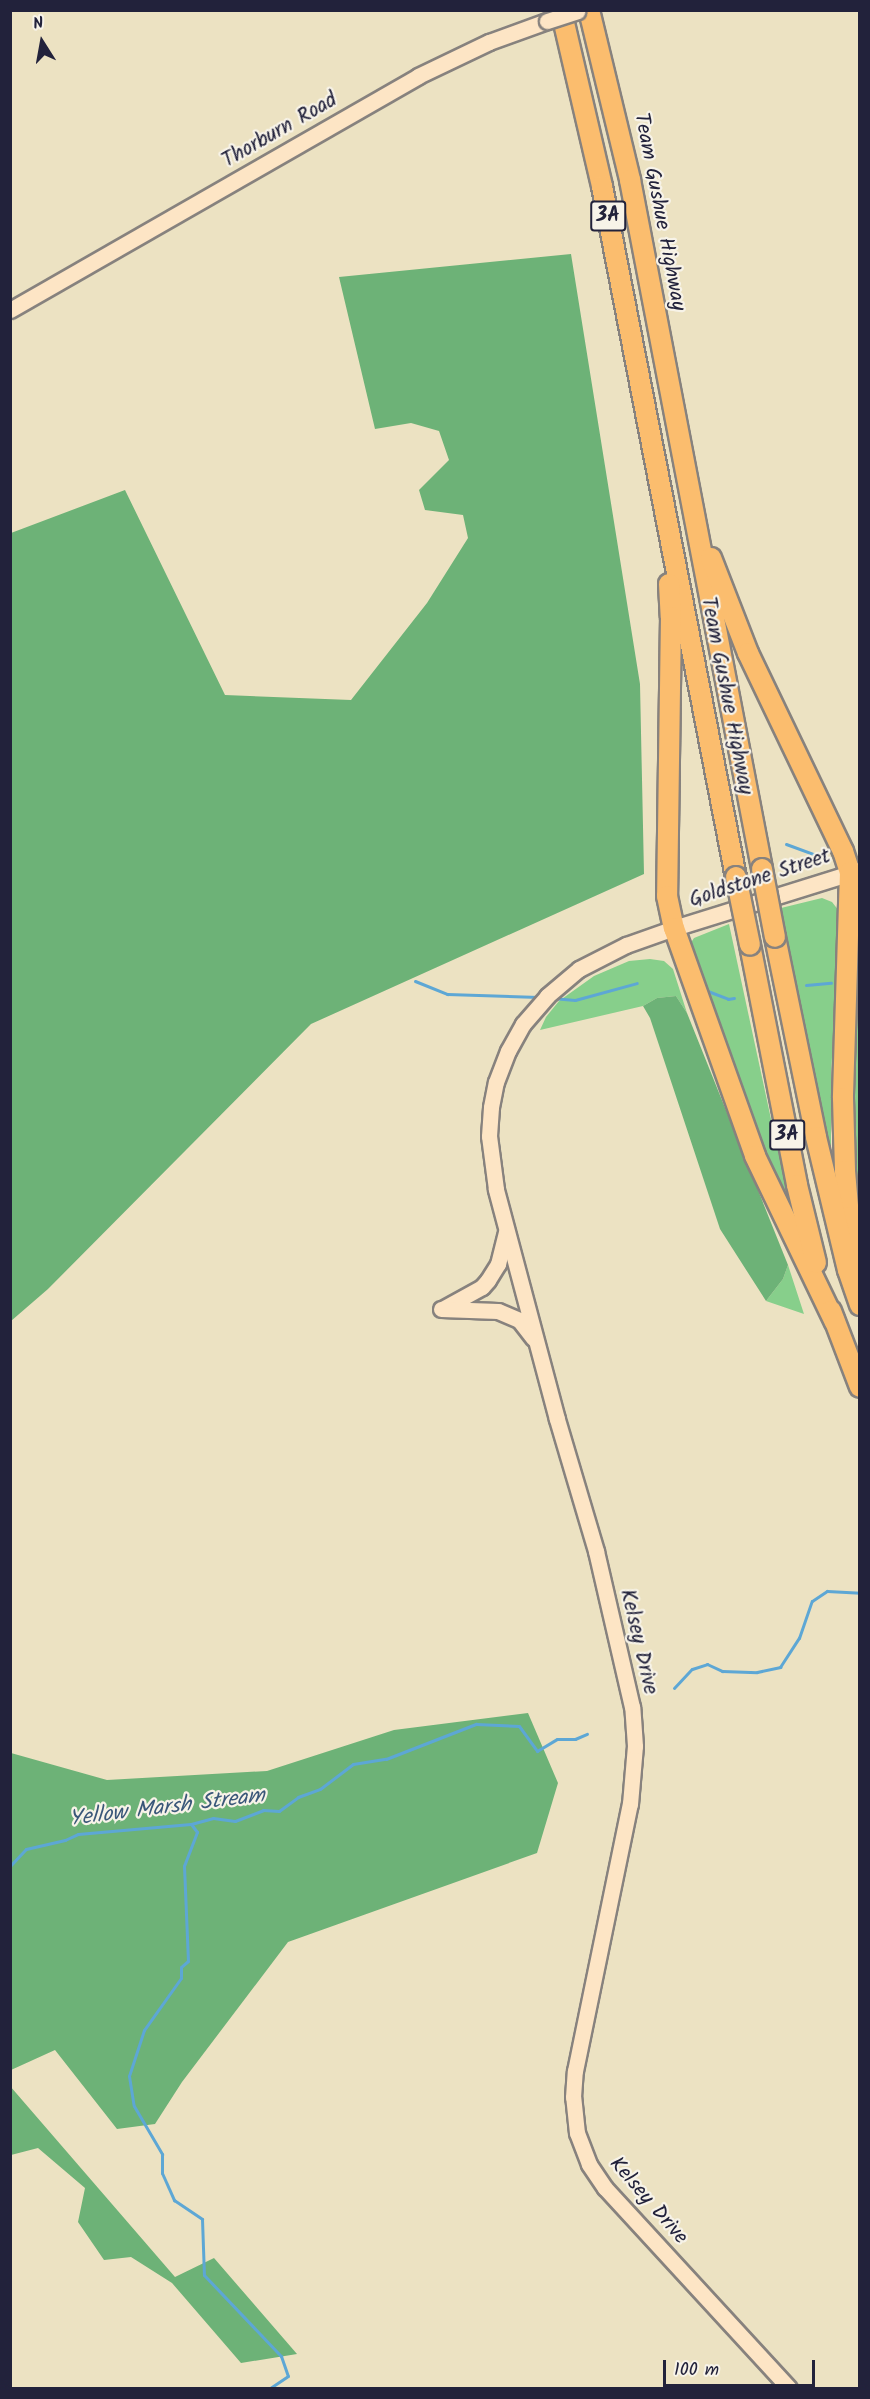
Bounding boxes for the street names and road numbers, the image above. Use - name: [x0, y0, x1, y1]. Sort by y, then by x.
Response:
- street label: Thorburn Road: [218, 88, 342, 174]
- street label: Team Gushue Highway: [627, 111, 691, 313]
- road number: 3A: [590, 199, 626, 233]
- street label: Team Gushue Highway: [694, 595, 758, 797]
- street label: Goldstone Street: [686, 844, 834, 914]
- road number: 3A: [769, 1118, 805, 1152]
- street label: Kelsey Drive: [614, 1587, 662, 1697]
- street label: Kelsey Drive: [603, 2152, 693, 2250]

